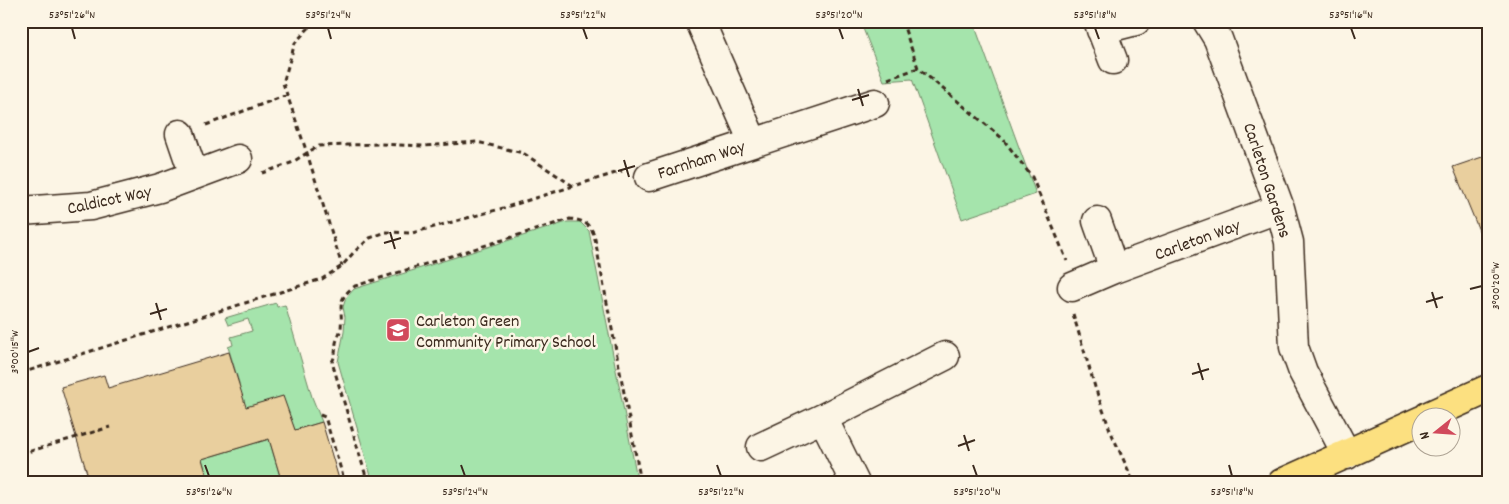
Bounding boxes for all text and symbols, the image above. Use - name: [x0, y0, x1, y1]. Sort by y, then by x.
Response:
- text: 53°51'26"N: [49, 7, 95, 24]
- text: 53°51'24"N: [305, 7, 351, 24]
- text: 53°51'22"N: [560, 7, 606, 24]
- text: 53°51'20"N: [815, 7, 863, 24]
- text: 53°51'18"N: [1074, 7, 1117, 24]
- text: 53°51'16"N: [1329, 7, 1373, 24]
- street label: Carleton Gardens: [1235, 120, 1296, 242]
- street label: Farnham Way: [655, 135, 749, 187]
- street label: Caldicot Way: [65, 180, 155, 223]
- street label: Carleton Way: [1152, 214, 1245, 268]
- text: 3°00'20"W: [1488, 262, 1505, 310]
- place label: Carleton Green Community Primary School: [416, 310, 597, 356]
- school or university icon: Carleton Green Community Primary School: [385, 317, 411, 343]
- text: 3°00'15"W: [7, 330, 24, 374]
- north arrow: [1412, 406, 1462, 456]
- text: N: [1415, 429, 1436, 441]
- text: 53°51'26"N: [186, 484, 232, 501]
- text: 53°51'24"N: [442, 484, 488, 501]
- text: 53°51'22"N: [698, 484, 744, 501]
- text: 53°51'20"N: [953, 484, 1001, 501]
- text: 53°51'18"N: [1211, 484, 1254, 501]

